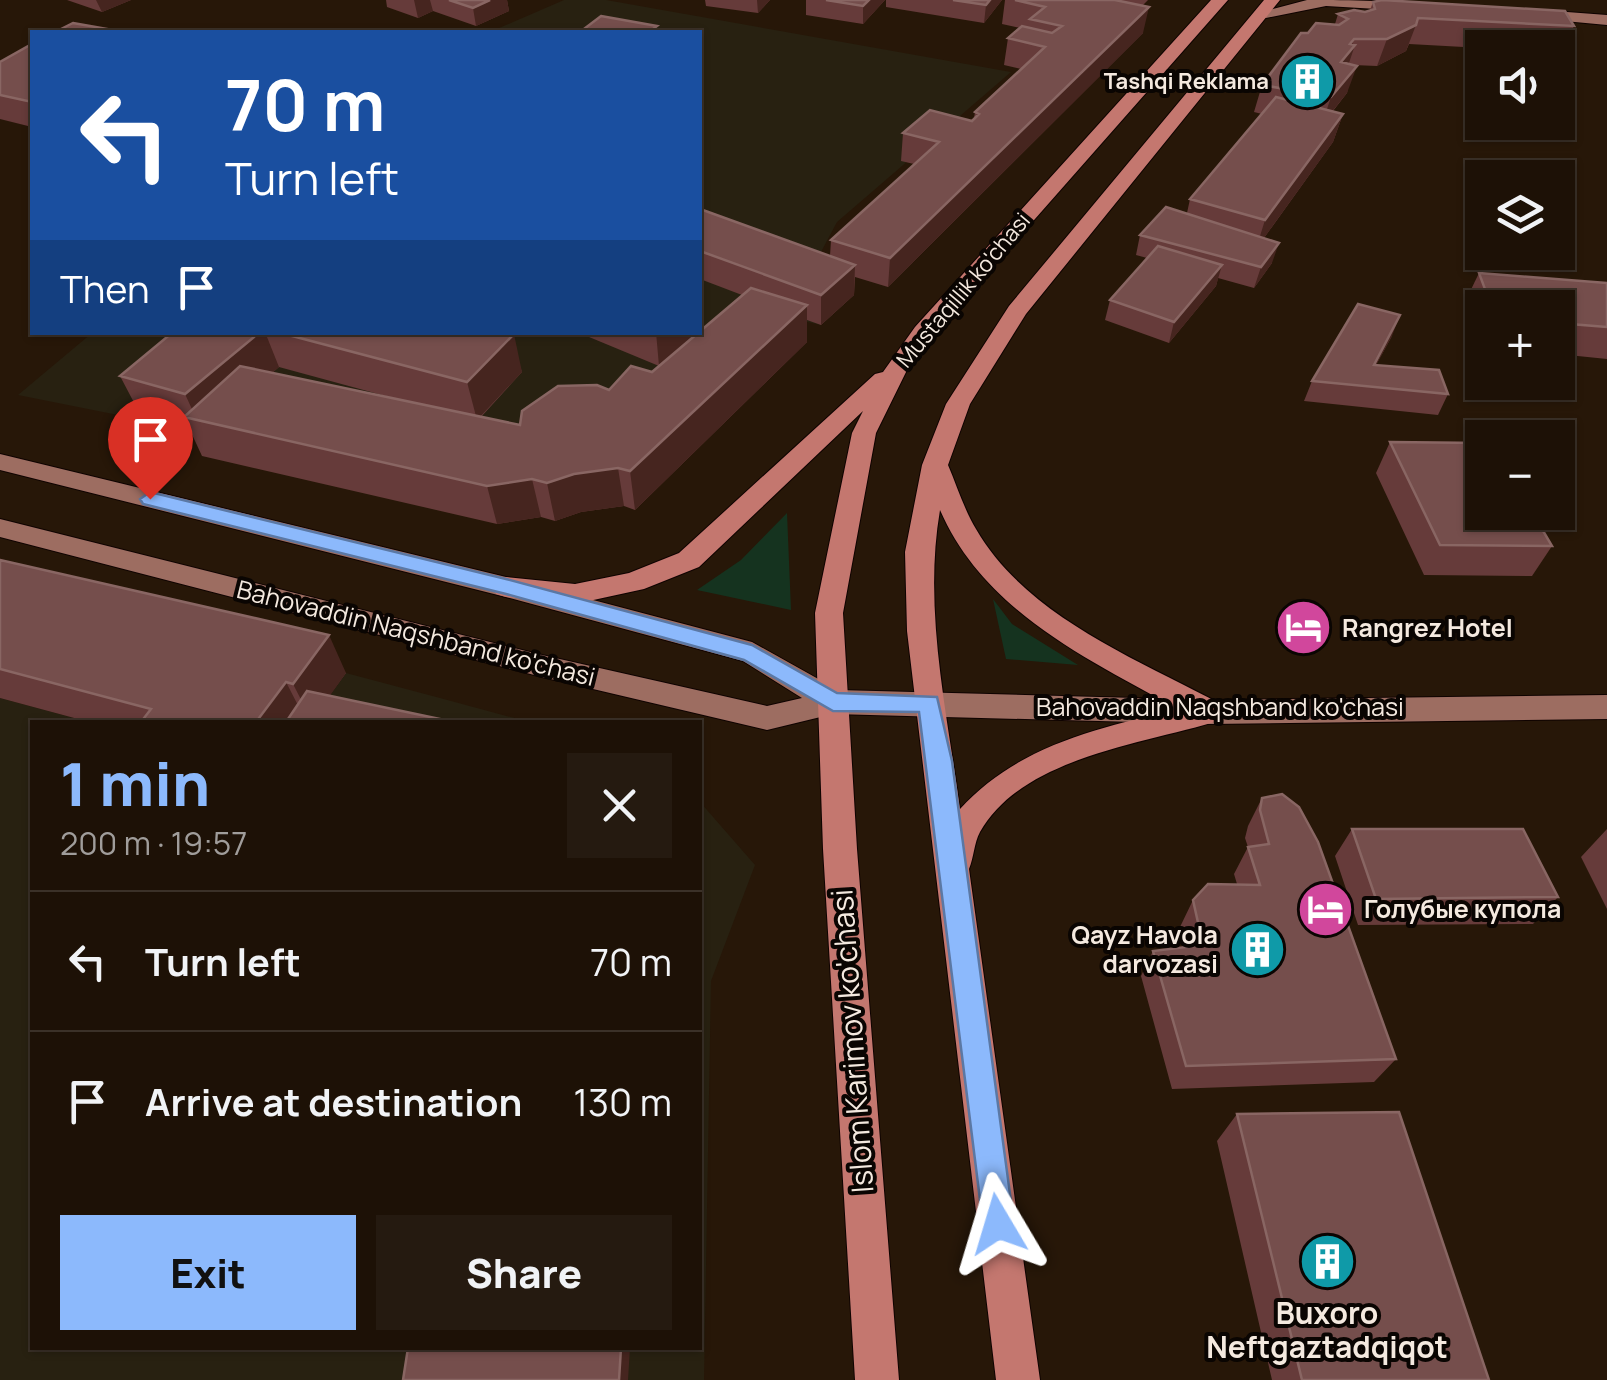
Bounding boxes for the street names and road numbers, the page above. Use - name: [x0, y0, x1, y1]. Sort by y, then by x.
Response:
- street label: Mustaqillik ko'chasi: [889, 206, 1037, 374]
- street label: Bahovaddin Naqshband ko'chasi: [233, 571, 599, 694]
- street label: Bahovaddin Naqshband ko'chasi: [1036, 689, 1404, 724]
- street label: Islom Karimov ko'chasi: [820, 888, 883, 1194]

